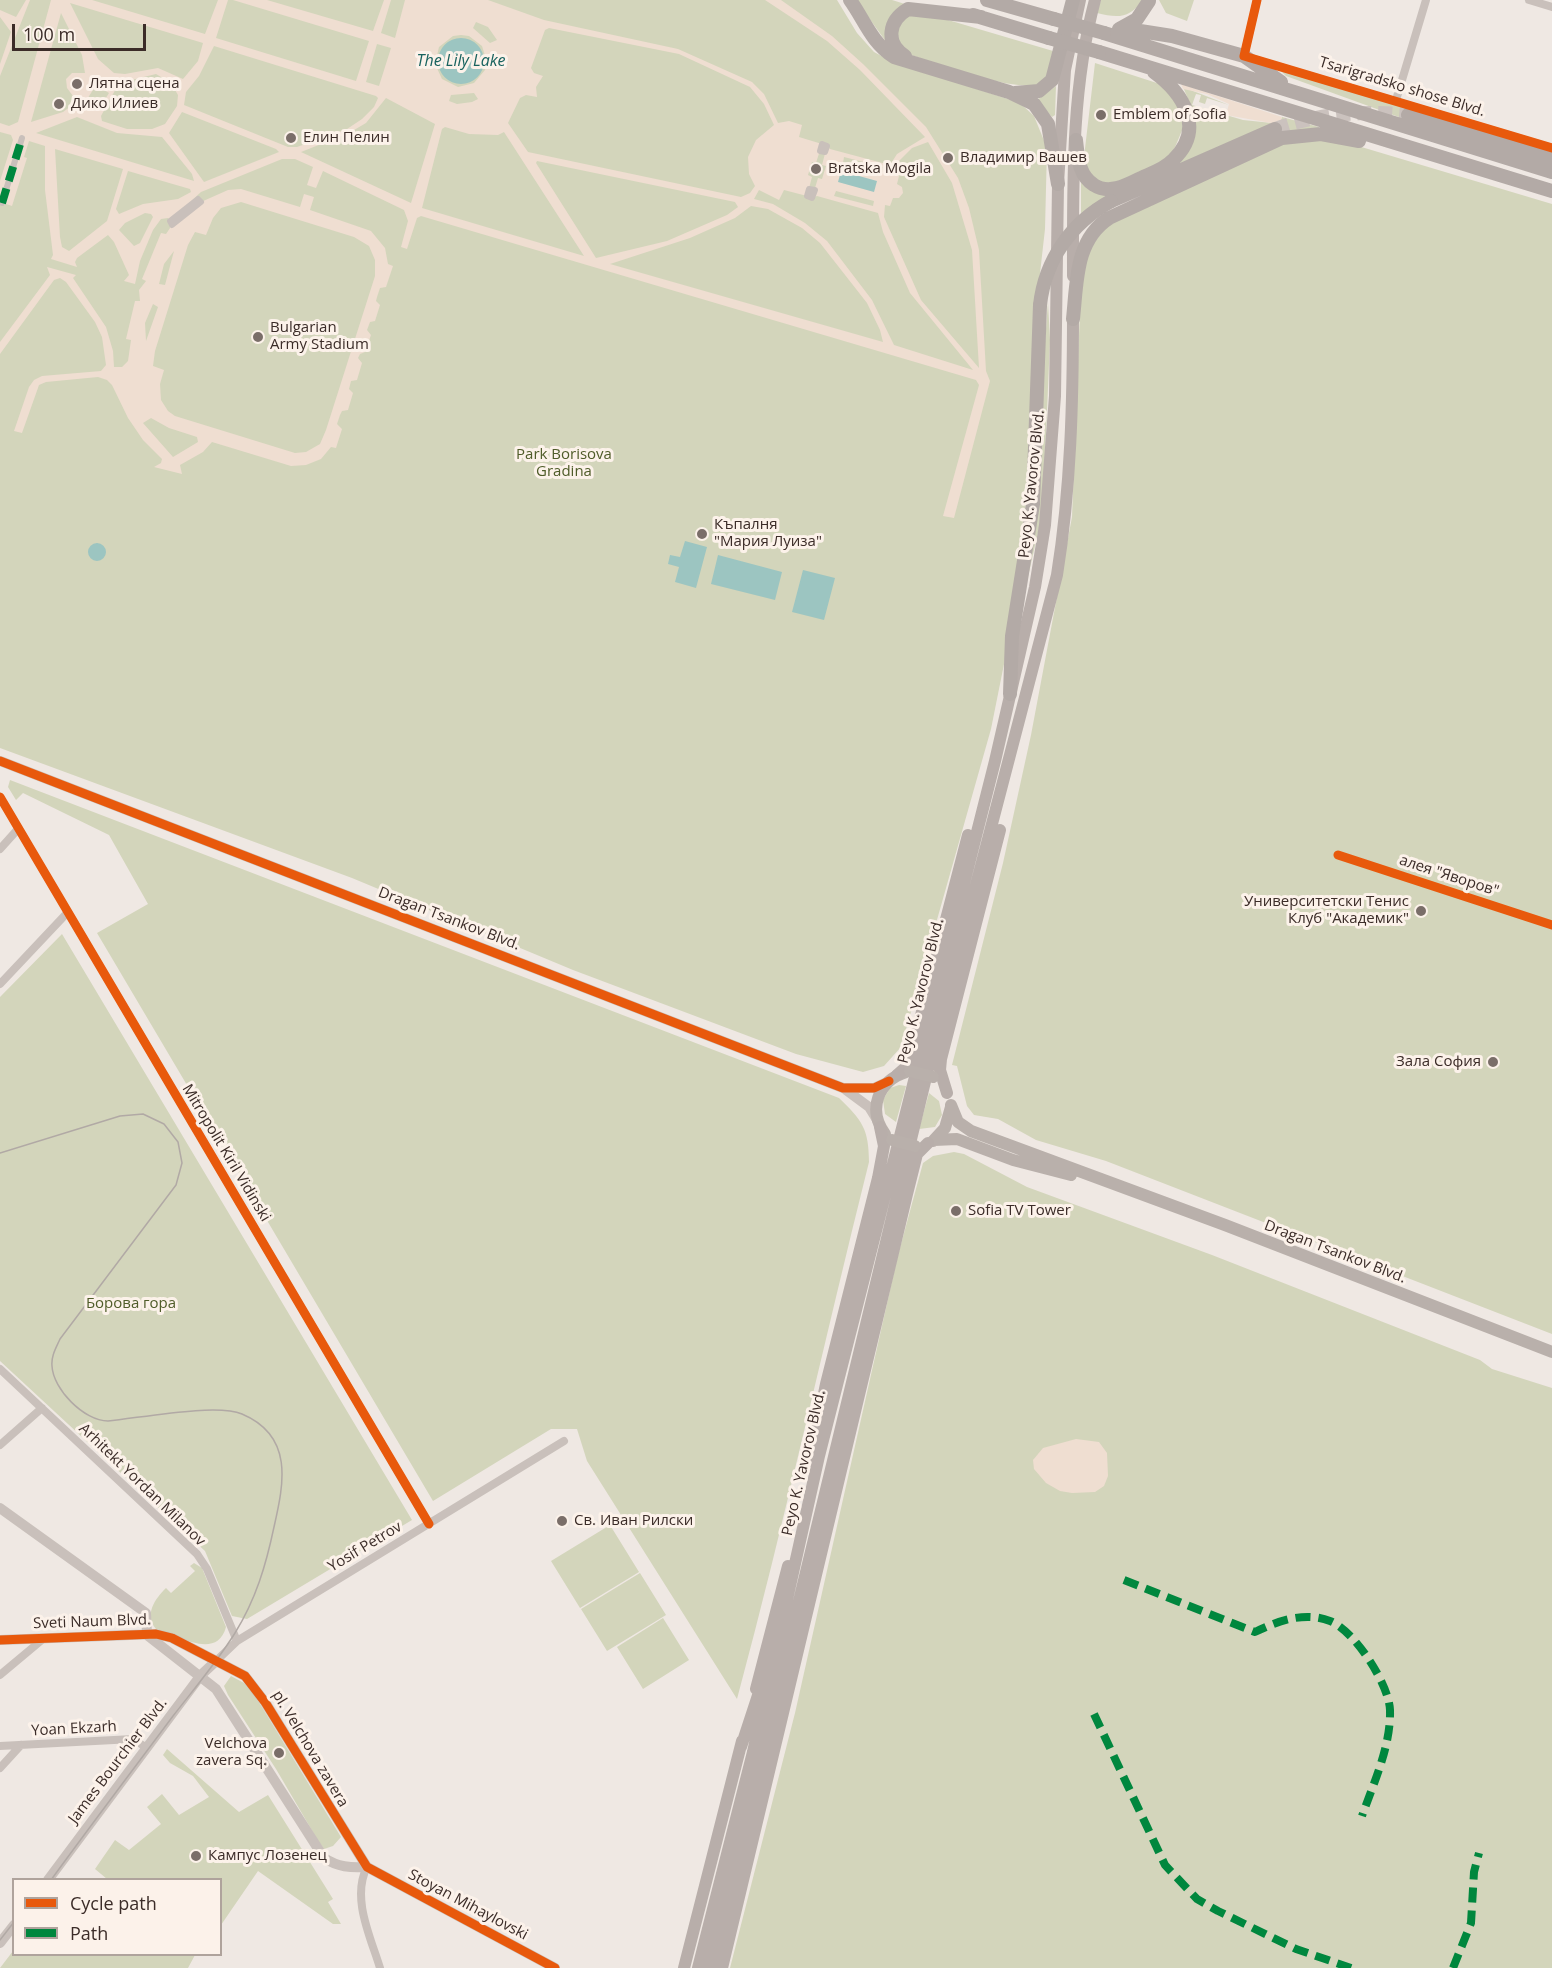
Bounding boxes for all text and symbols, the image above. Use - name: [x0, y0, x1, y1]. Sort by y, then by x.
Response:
- scale bar: [15, 12, 148, 50]
- text: 100 m: [23, 22, 75, 46]
- water label: The Lily Lake: [416, 51, 506, 71]
- street label: Tsarigradsko shose Blvd.: [1317, 53, 1487, 121]
- place label: Лятна сцена: [89, 75, 179, 93]
- marker: Лятна сцена: [70, 77, 84, 91]
- place label: Дико Илиев: [71, 95, 158, 113]
- marker: Дико Илиев: [52, 97, 66, 111]
- place label: Emblem of Sofia: [1113, 106, 1227, 124]
- marker: Emblem of Sofia: [1094, 108, 1108, 122]
- place label: Елин Пелин: [303, 129, 390, 147]
- marker: Елин Пелин: [284, 131, 298, 145]
- place label: Владимир Вашев: [960, 149, 1087, 167]
- marker: Владимир Вашев: [941, 151, 955, 165]
- place label: Bratska Mogila: [828, 160, 931, 178]
- marker: Bratska Mogila: [809, 162, 823, 176]
- place label: Bulgarian Army Stadium: [270, 319, 369, 354]
- marker: Bulgarian Army Stadium: [251, 330, 265, 344]
- street label: Peyo K. Yavorov Blvd.: [1015, 409, 1049, 559]
- park label: Park Borisova Gradina: [516, 446, 612, 481]
- place label: Къпалня "Мария Луиза": [714, 516, 822, 551]
- marker: Къпалня "Мария Луиза": [695, 527, 709, 541]
- street label: алея "Яворов": [1397, 851, 1501, 901]
- street label: Dragan Tsankov Blvd.: [376, 884, 522, 954]
- place label: Университетски Тенис Клуб "Академик": [1244, 893, 1409, 928]
- marker: Университетски Тенис Клуб "Академик": [1414, 904, 1428, 918]
- street label: Peyo K. Yavorov Blvd.: [894, 917, 948, 1065]
- place label: Зала София: [1396, 1053, 1481, 1071]
- marker: Зала София: [1486, 1055, 1500, 1069]
- street label: Mitropolit Kiril Vidinski: [178, 1081, 274, 1225]
- place label: Sofia TV Tower: [968, 1202, 1071, 1220]
- marker: Sofia TV Tower: [949, 1204, 963, 1218]
- street label: Dragan Tsankov Blvd.: [1262, 1217, 1408, 1287]
- park label: Борова гора: [86, 1295, 176, 1313]
- street label: Peyo K. Yavorov Blvd.: [778, 1388, 830, 1538]
- street label: Arhitekt Yordan Milanov: [75, 1420, 209, 1550]
- place label: Св. Иван Рилски: [574, 1512, 693, 1530]
- marker: Св. Иван Рилски: [555, 1514, 569, 1528]
- street label: Yosif Petrov: [325, 1518, 405, 1576]
- street label: Sveti Naum Blvd.: [33, 1611, 151, 1633]
- street label: pl. Velchova zavera: [268, 1687, 352, 1811]
- street label: James Bourchier Blvd.: [65, 1695, 171, 1827]
- street label: Yoan Ekzarh: [31, 1718, 117, 1740]
- place label: Velchova zavera Sq.: [196, 1735, 267, 1770]
- marker: Velchova zavera Sq.: [272, 1746, 286, 1760]
- place label: Кампус Лозенец: [208, 1847, 327, 1865]
- marker: Кампус Лозенец: [189, 1849, 203, 1863]
- street label: Stoyan Mihaylovski: [405, 1866, 531, 1944]
- legend: [12, 1878, 222, 1956]
- text: Cycle path: [70, 1891, 157, 1915]
- text: Path: [70, 1921, 108, 1945]

